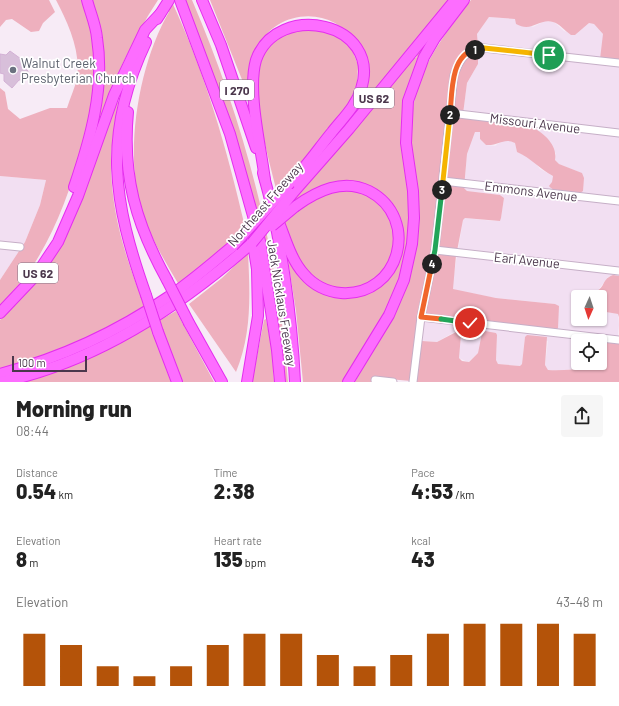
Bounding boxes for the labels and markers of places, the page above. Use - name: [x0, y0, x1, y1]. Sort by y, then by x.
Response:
- pin: [532, 38, 566, 72]
- pin: 1: [465, 40, 485, 60]
- place label: Walnut Creek Presbyterian Church: [21, 55, 135, 86]
- marker: Walnut Creek Presbyterian Church: [8, 65, 18, 75]
- pin: 2: [440, 105, 460, 125]
- pin: 3: [432, 180, 452, 200]
- pin: 4: [422, 254, 442, 274]
- pin: [453, 306, 487, 340]

